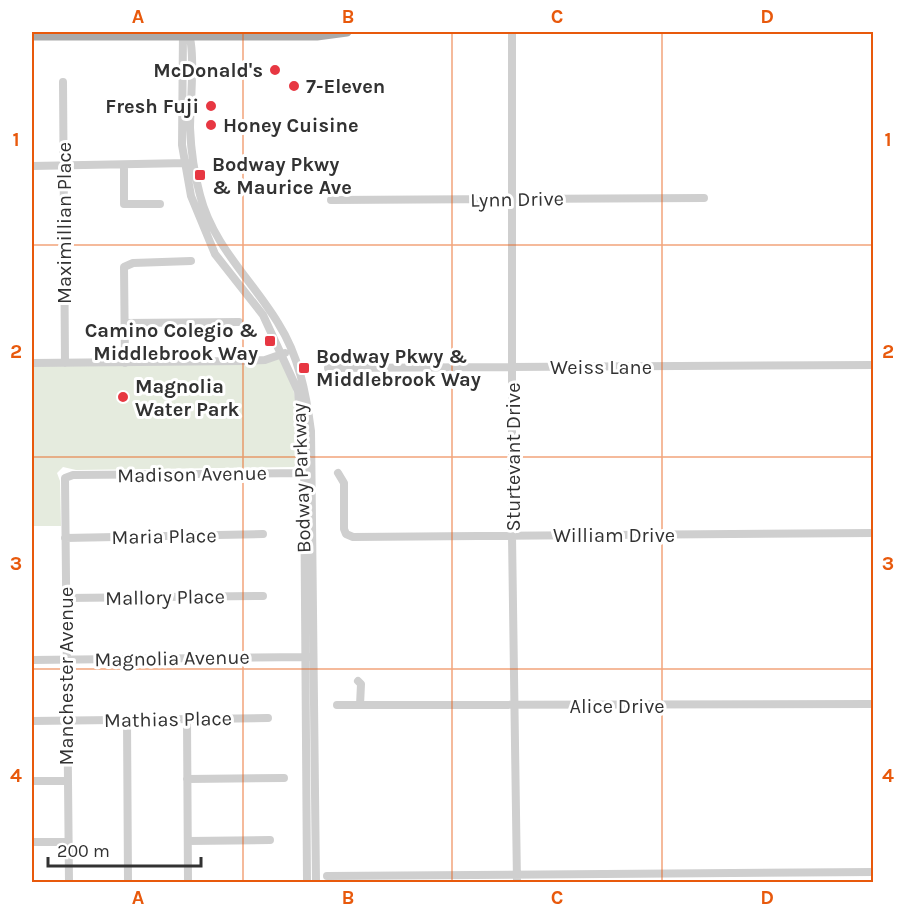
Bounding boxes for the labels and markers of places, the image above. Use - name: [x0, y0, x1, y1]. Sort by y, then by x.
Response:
- place label: McDonald's: [153, 59, 263, 82]
- marker: McDonald's: [268, 63, 282, 77]
- place label: 7-Eleven: [306, 75, 385, 98]
- marker: 7-Eleven: [287, 79, 301, 93]
- place label: Fresh Fuji: [105, 95, 199, 118]
- marker: Fresh Fuji: [204, 99, 218, 113]
- place label: Honey Cuisine: [223, 114, 359, 137]
- marker: Honey Cuisine: [204, 118, 218, 132]
- place label: Bodway Pkwy & Maurice Ave: [212, 153, 352, 199]
- marker: Bodway Pkwy & Maurice Ave: [193, 168, 207, 182]
- place label: Camino Colegio & Middlebrook Way: [85, 319, 258, 365]
- marker: Camino Colegio & Middlebrook Way: [263, 334, 277, 348]
- place label: Bodway Pkwy & Middlebrook Way: [316, 345, 481, 391]
- marker: Bodway Pkwy & Middlebrook Way: [297, 361, 311, 375]
- place label: Magnolia Water Park: [135, 375, 239, 421]
- marker: Magnolia Water Park: [116, 390, 130, 404]

